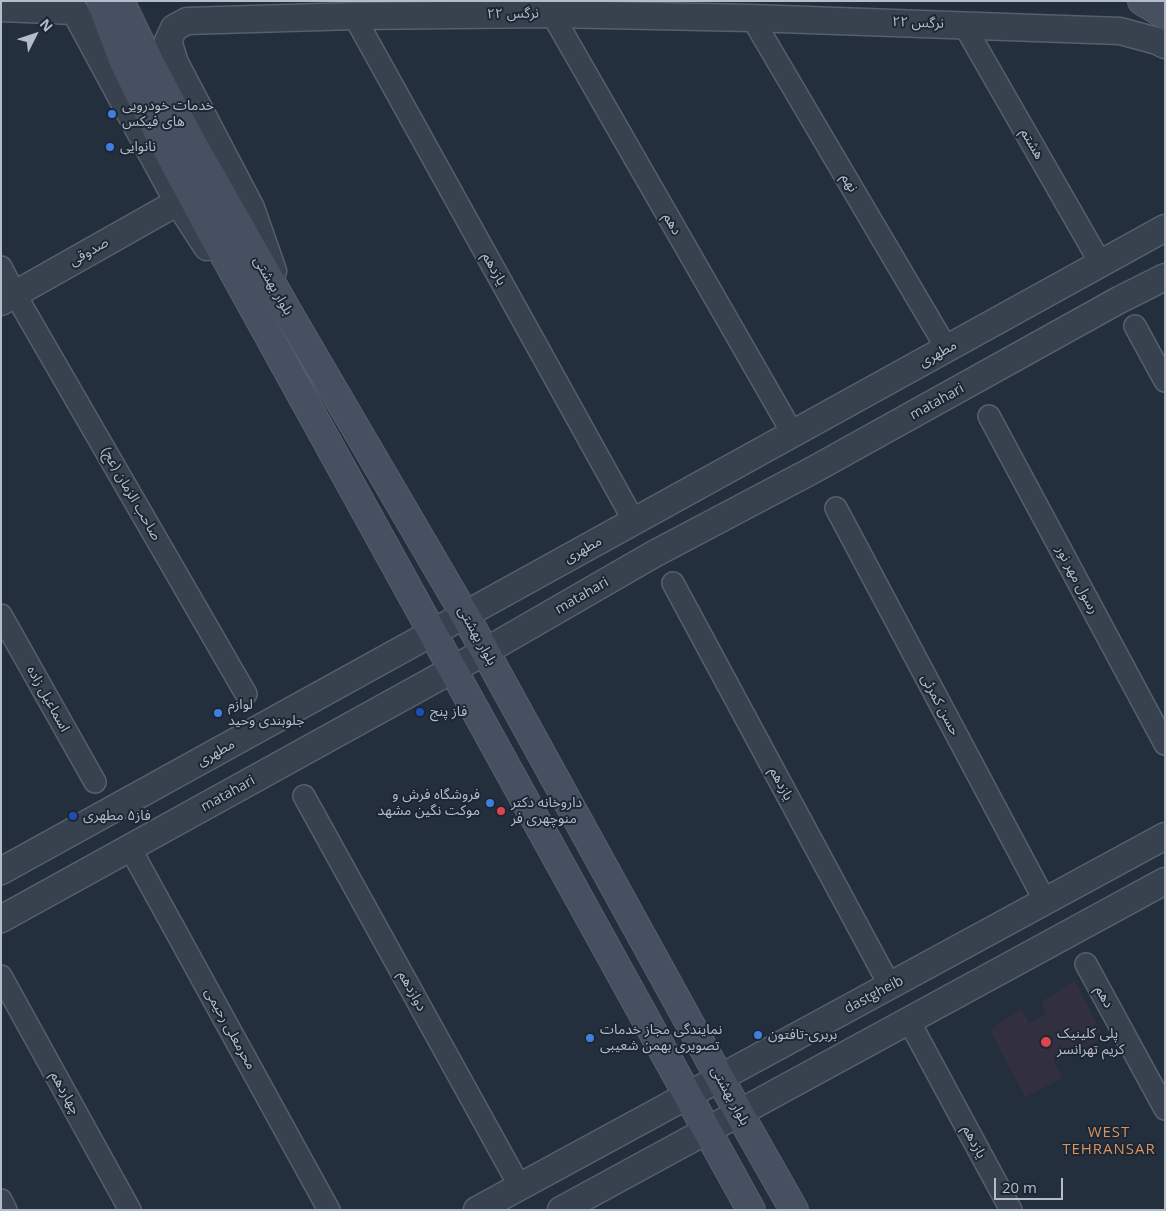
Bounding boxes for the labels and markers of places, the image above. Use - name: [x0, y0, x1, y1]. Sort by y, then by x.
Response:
- place label: خدمات خودرویی های فیکس: [122, 98, 214, 130]
- marker: خدمات خودرویی های فیکس: [106, 108, 118, 120]
- place label: نانوایی: [120, 139, 156, 155]
- marker: نانوایی: [104, 141, 116, 153]
- place label: لوازم جلوبندی وحید: [228, 697, 305, 730]
- place label: فاز پنج: [430, 704, 467, 720]
- marker: فاز پنج: [414, 706, 426, 718]
- marker: لوازم جلوبندی وحید: [212, 707, 224, 719]
- place label: فروشگاه فرش و موکت نگین مشهد: [378, 787, 480, 820]
- place label: داروخانه دکتر منوچهری فر: [511, 795, 582, 828]
- marker: فروشگاه فرش و موکت نگین مشهد: [484, 797, 496, 809]
- marker: داروخانه دکتر منوچهری فر: [495, 805, 507, 817]
- place label: فاز۵ مطهری: [83, 808, 151, 824]
- marker: فاز۵ مطهری: [67, 810, 79, 822]
- place label: نمایندگی مجاز خدمات تصویری بهمن شعیبی: [600, 1022, 722, 1054]
- place label: پلی کلینیک کریم تهرانسر: [1057, 1026, 1125, 1058]
- place label: بربری-تافتون: [768, 1027, 837, 1043]
- marker: بربری-تافتون: [752, 1029, 764, 1041]
- marker: نمایندگی مجاز خدمات تصویری بهمن شعیبی: [584, 1032, 596, 1044]
- marker: پلی کلینیک کریم تهرانسر: [1039, 1035, 1053, 1049]

